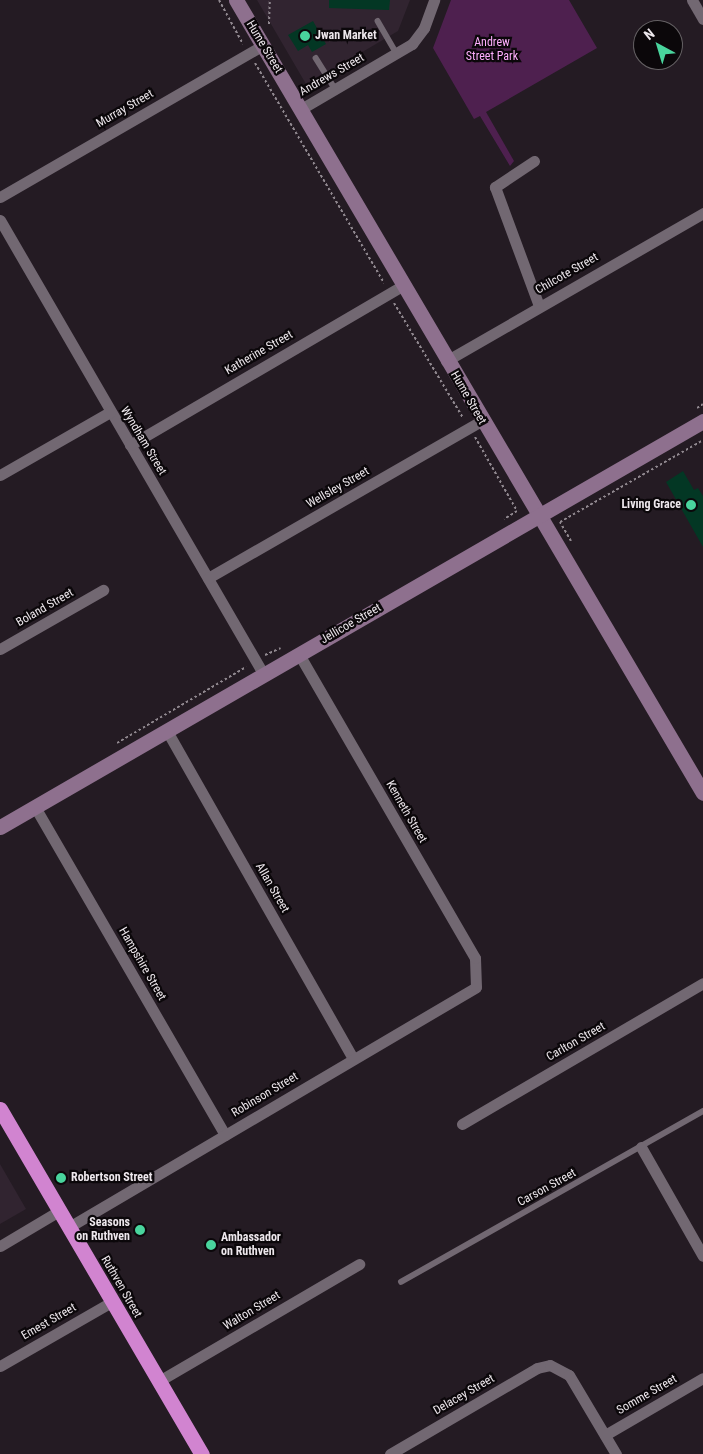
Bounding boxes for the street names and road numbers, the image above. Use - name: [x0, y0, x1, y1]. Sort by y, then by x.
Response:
- street label: Hume Street: [243, 18, 285, 76]
- street label: Andrews Street: [297, 51, 367, 99]
- street label: Murray Street: [94, 87, 156, 131]
- street label: Chilcote Street: [533, 250, 601, 298]
- street label: Katherine Street: [222, 328, 296, 378]
- street label: Hume Street: [447, 369, 489, 427]
- street label: Wyndham Street: [117, 404, 169, 478]
- street label: Wellsley Street: [304, 464, 372, 512]
- street label: Boland Street: [14, 586, 76, 630]
- street label: Jellicoe Street: [318, 601, 384, 647]
- street label: Kenneth Street: [382, 778, 430, 846]
- street label: Allan Street: [252, 861, 292, 915]
- street label: Hampshire Street: [115, 925, 169, 1003]
- street label: Carlton Street: [544, 1019, 608, 1065]
- street label: Robinson Street: [229, 1069, 301, 1121]
- street label: Carson Street: [515, 1166, 579, 1210]
- street label: Ruthven Street: [98, 1254, 144, 1320]
- street label: Walton Street: [221, 1288, 283, 1334]
- street label: Emest Street: [19, 1301, 79, 1343]
- street label: Delacey Street: [431, 1372, 497, 1418]
- street label: Somme Street: [614, 1372, 680, 1418]

